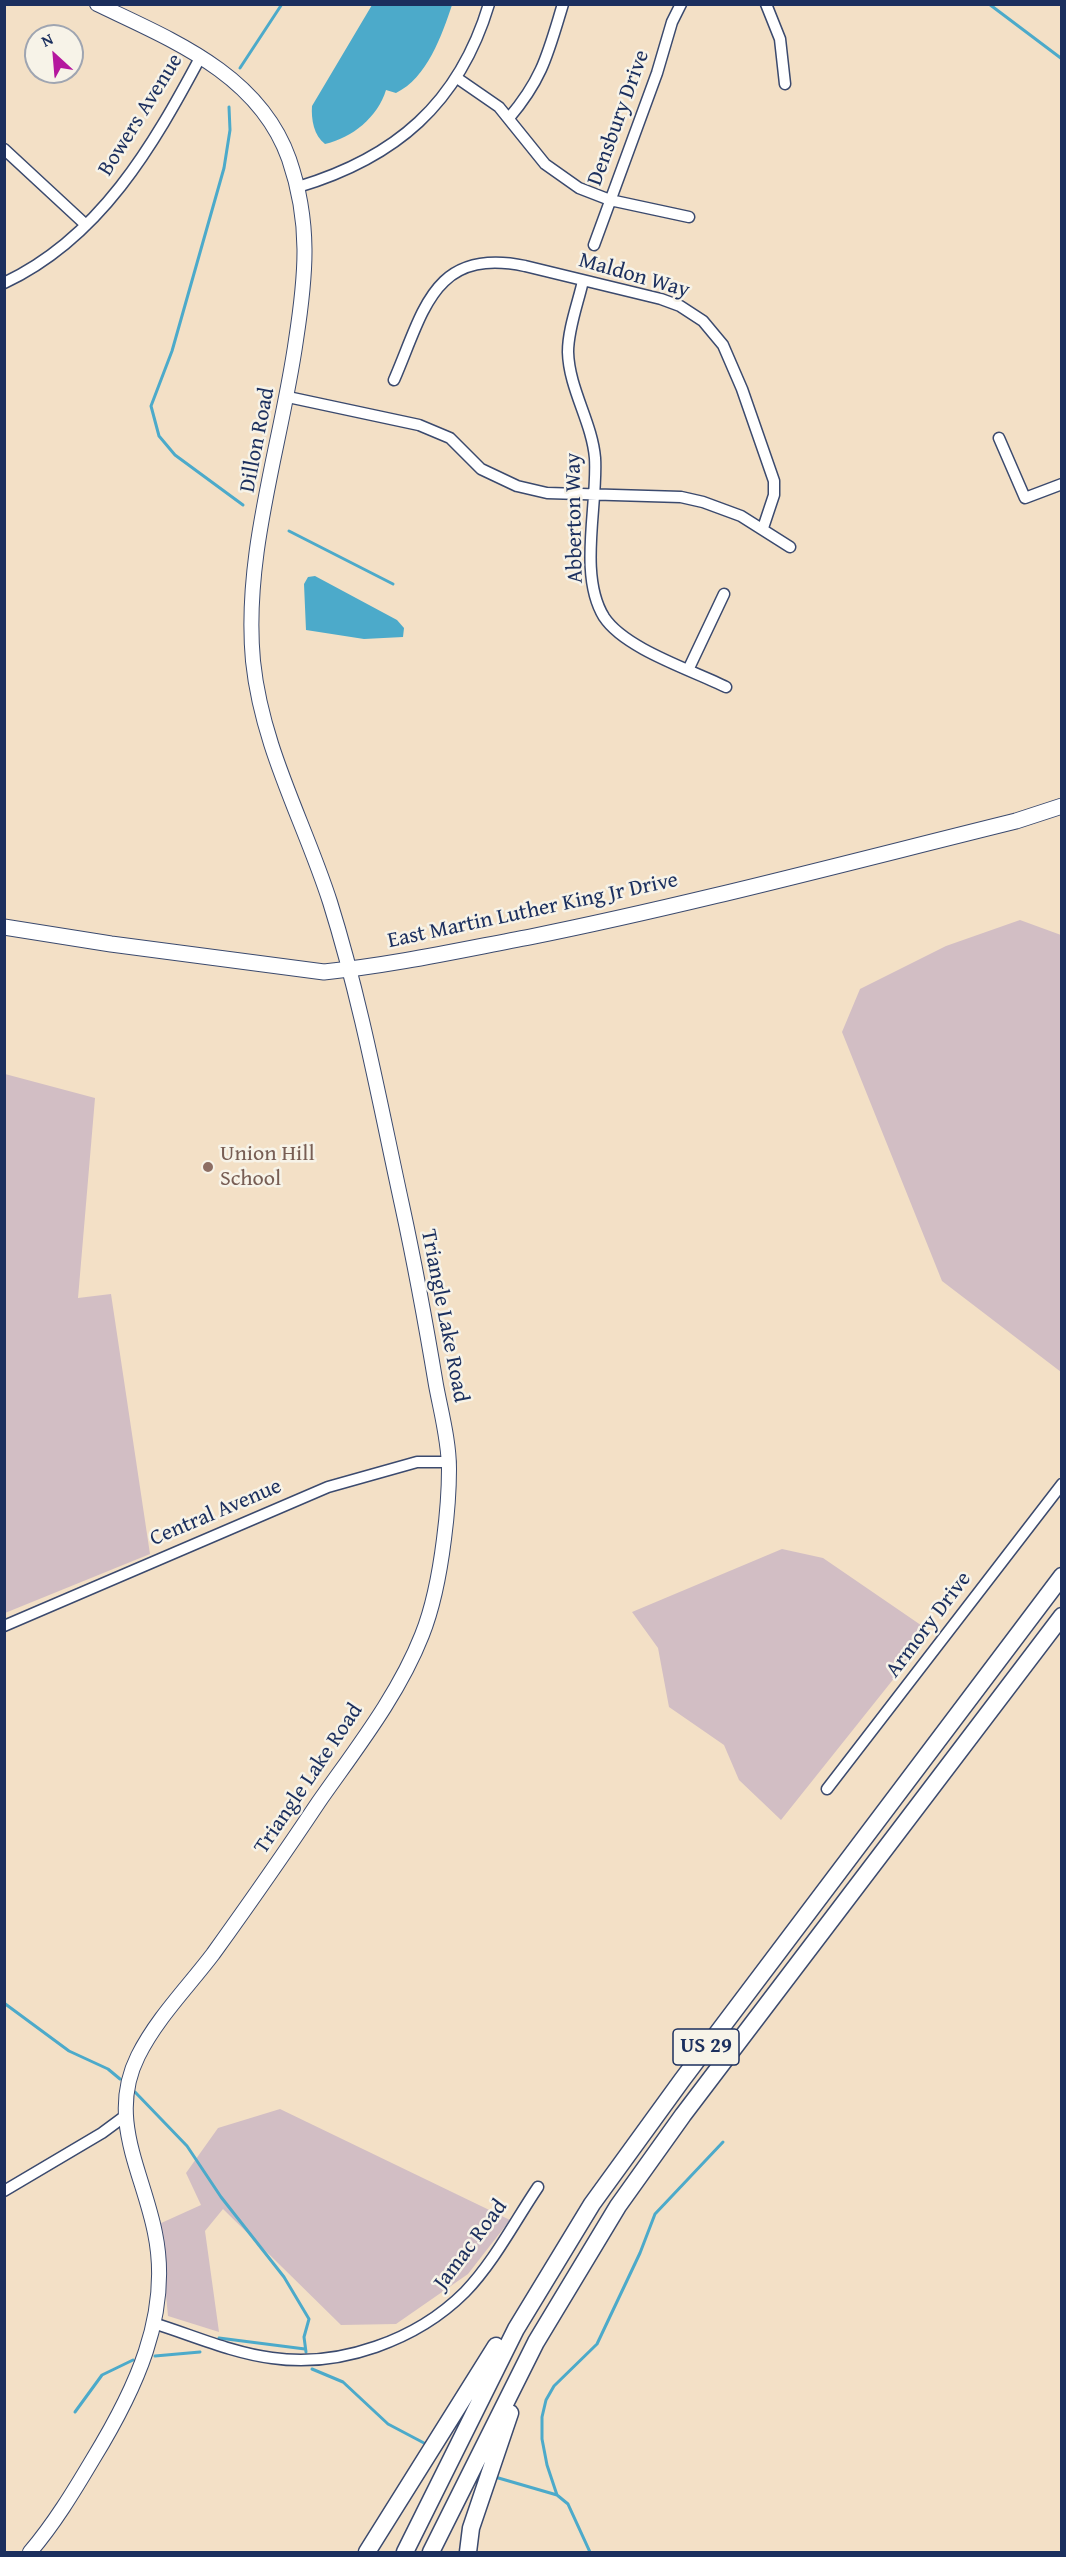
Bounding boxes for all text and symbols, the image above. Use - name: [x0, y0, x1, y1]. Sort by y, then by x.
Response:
- north arrow: [24, 24, 84, 84]
- text: N: [37, 26, 57, 53]
- street label: Densbury Drive: [582, 47, 656, 189]
- street label: Bowers Avenue: [93, 49, 189, 181]
- street label: Maldon Way: [576, 248, 692, 304]
- street label: Dillon Road: [235, 385, 281, 495]
- street label: Abberton Way: [561, 452, 589, 584]
- street label: East Martin Luther King Jr Drive: [385, 867, 681, 955]
- place label: Union Hill School: [220, 1141, 315, 1192]
- marker: Union Hill School: [201, 1160, 215, 1174]
- street label: Triangle Lake Road: [414, 1227, 474, 1405]
- street label: Central Avenue: [146, 1473, 286, 1553]
- street label: Armory Drive: [881, 1567, 977, 1683]
- street label: Triangle Lake Road: [249, 1699, 369, 1859]
- road number: US 29: [673, 2029, 739, 2065]
- street label: Jamac Road: [428, 2195, 514, 2295]

